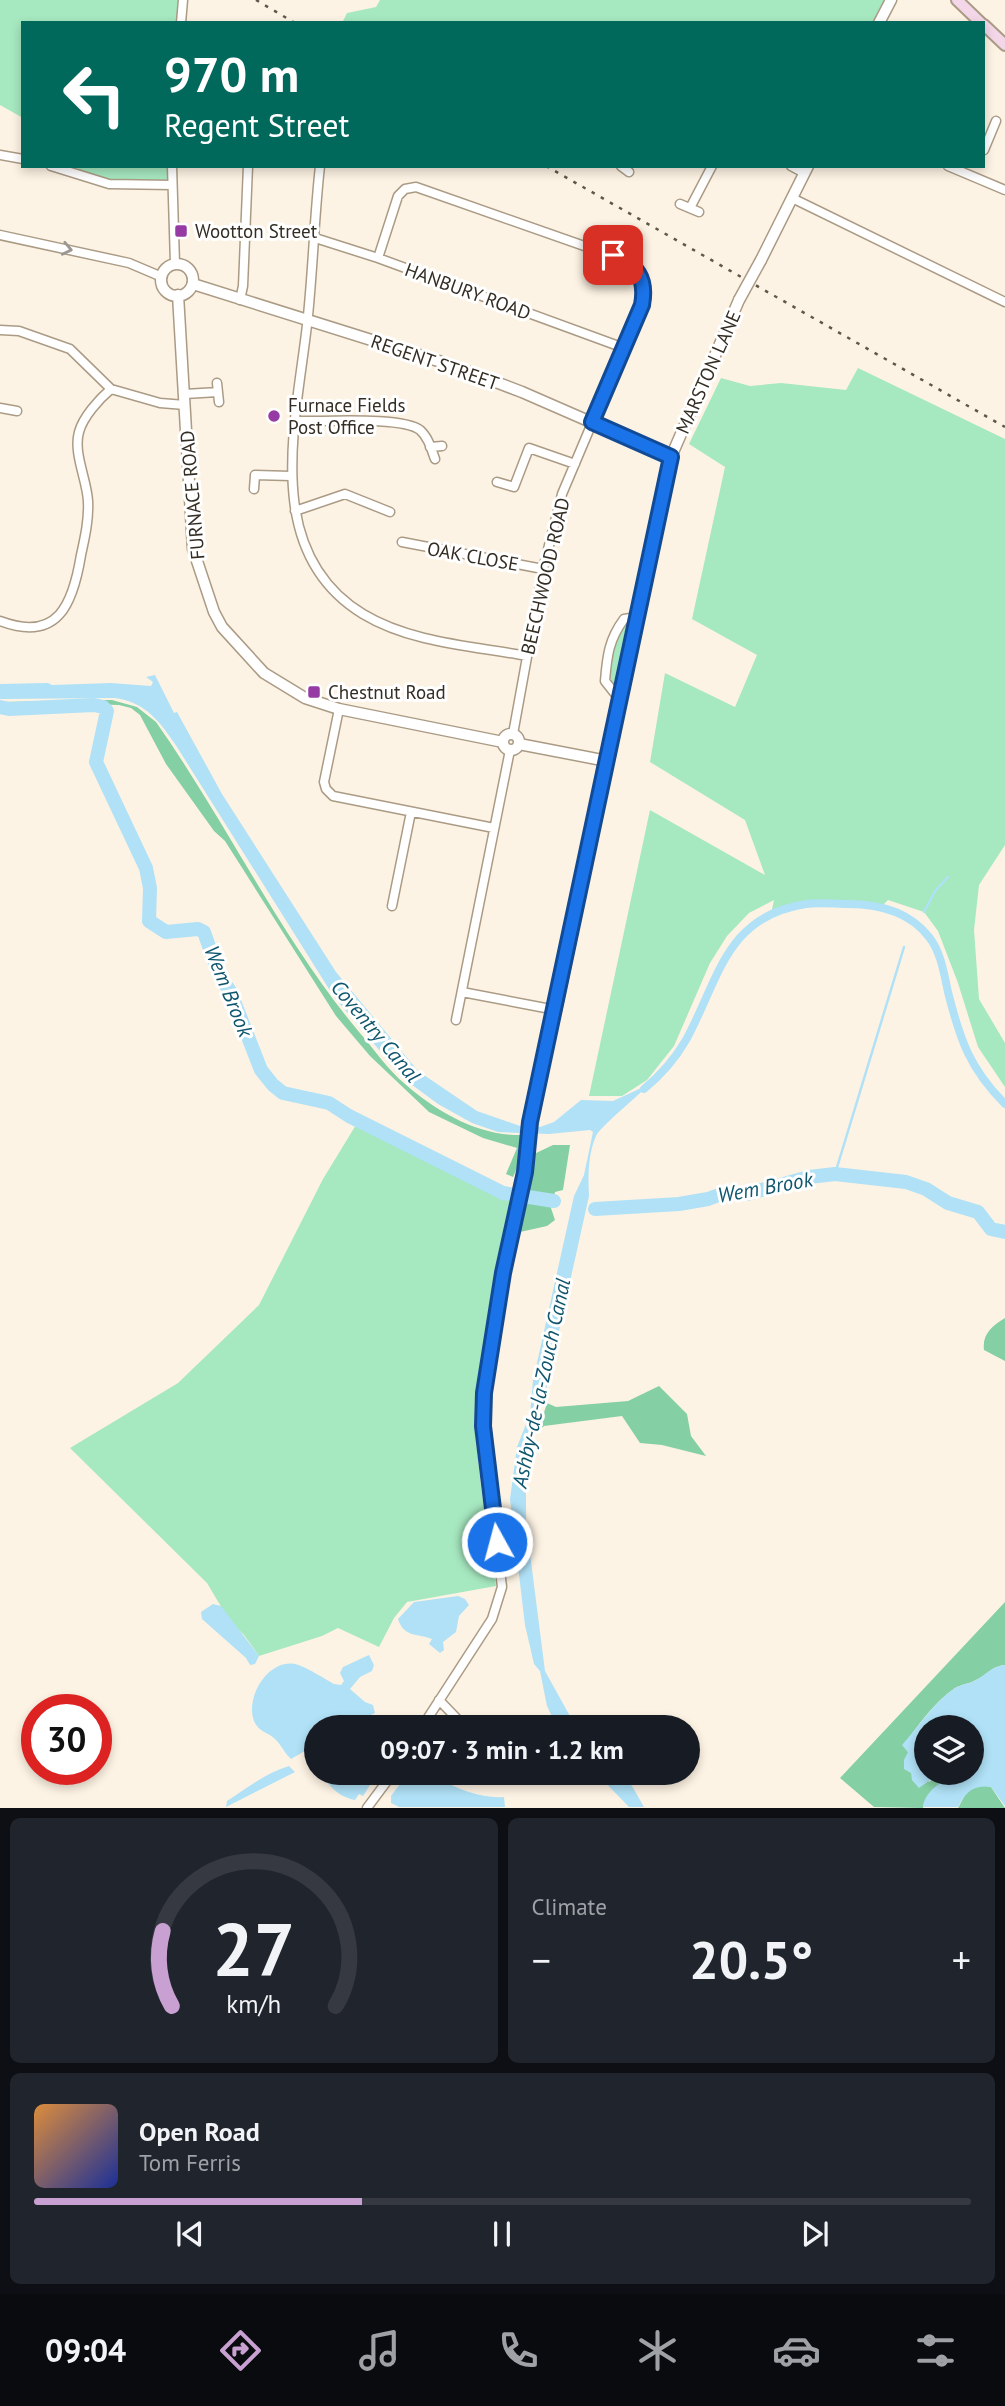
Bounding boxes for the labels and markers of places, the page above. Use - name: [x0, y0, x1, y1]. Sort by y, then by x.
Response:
- place label: Wootton Street: [195, 219, 318, 243]
- marker: Wootton Street: [173, 223, 189, 239]
- pin: [583, 225, 643, 285]
- place label: Furnace Fields Post Office: [288, 393, 406, 439]
- marker: Furnace Fields Post Office: [266, 408, 282, 424]
- place label: Chestnut Road: [328, 680, 446, 704]
- marker: Chestnut Road: [306, 684, 322, 700]

